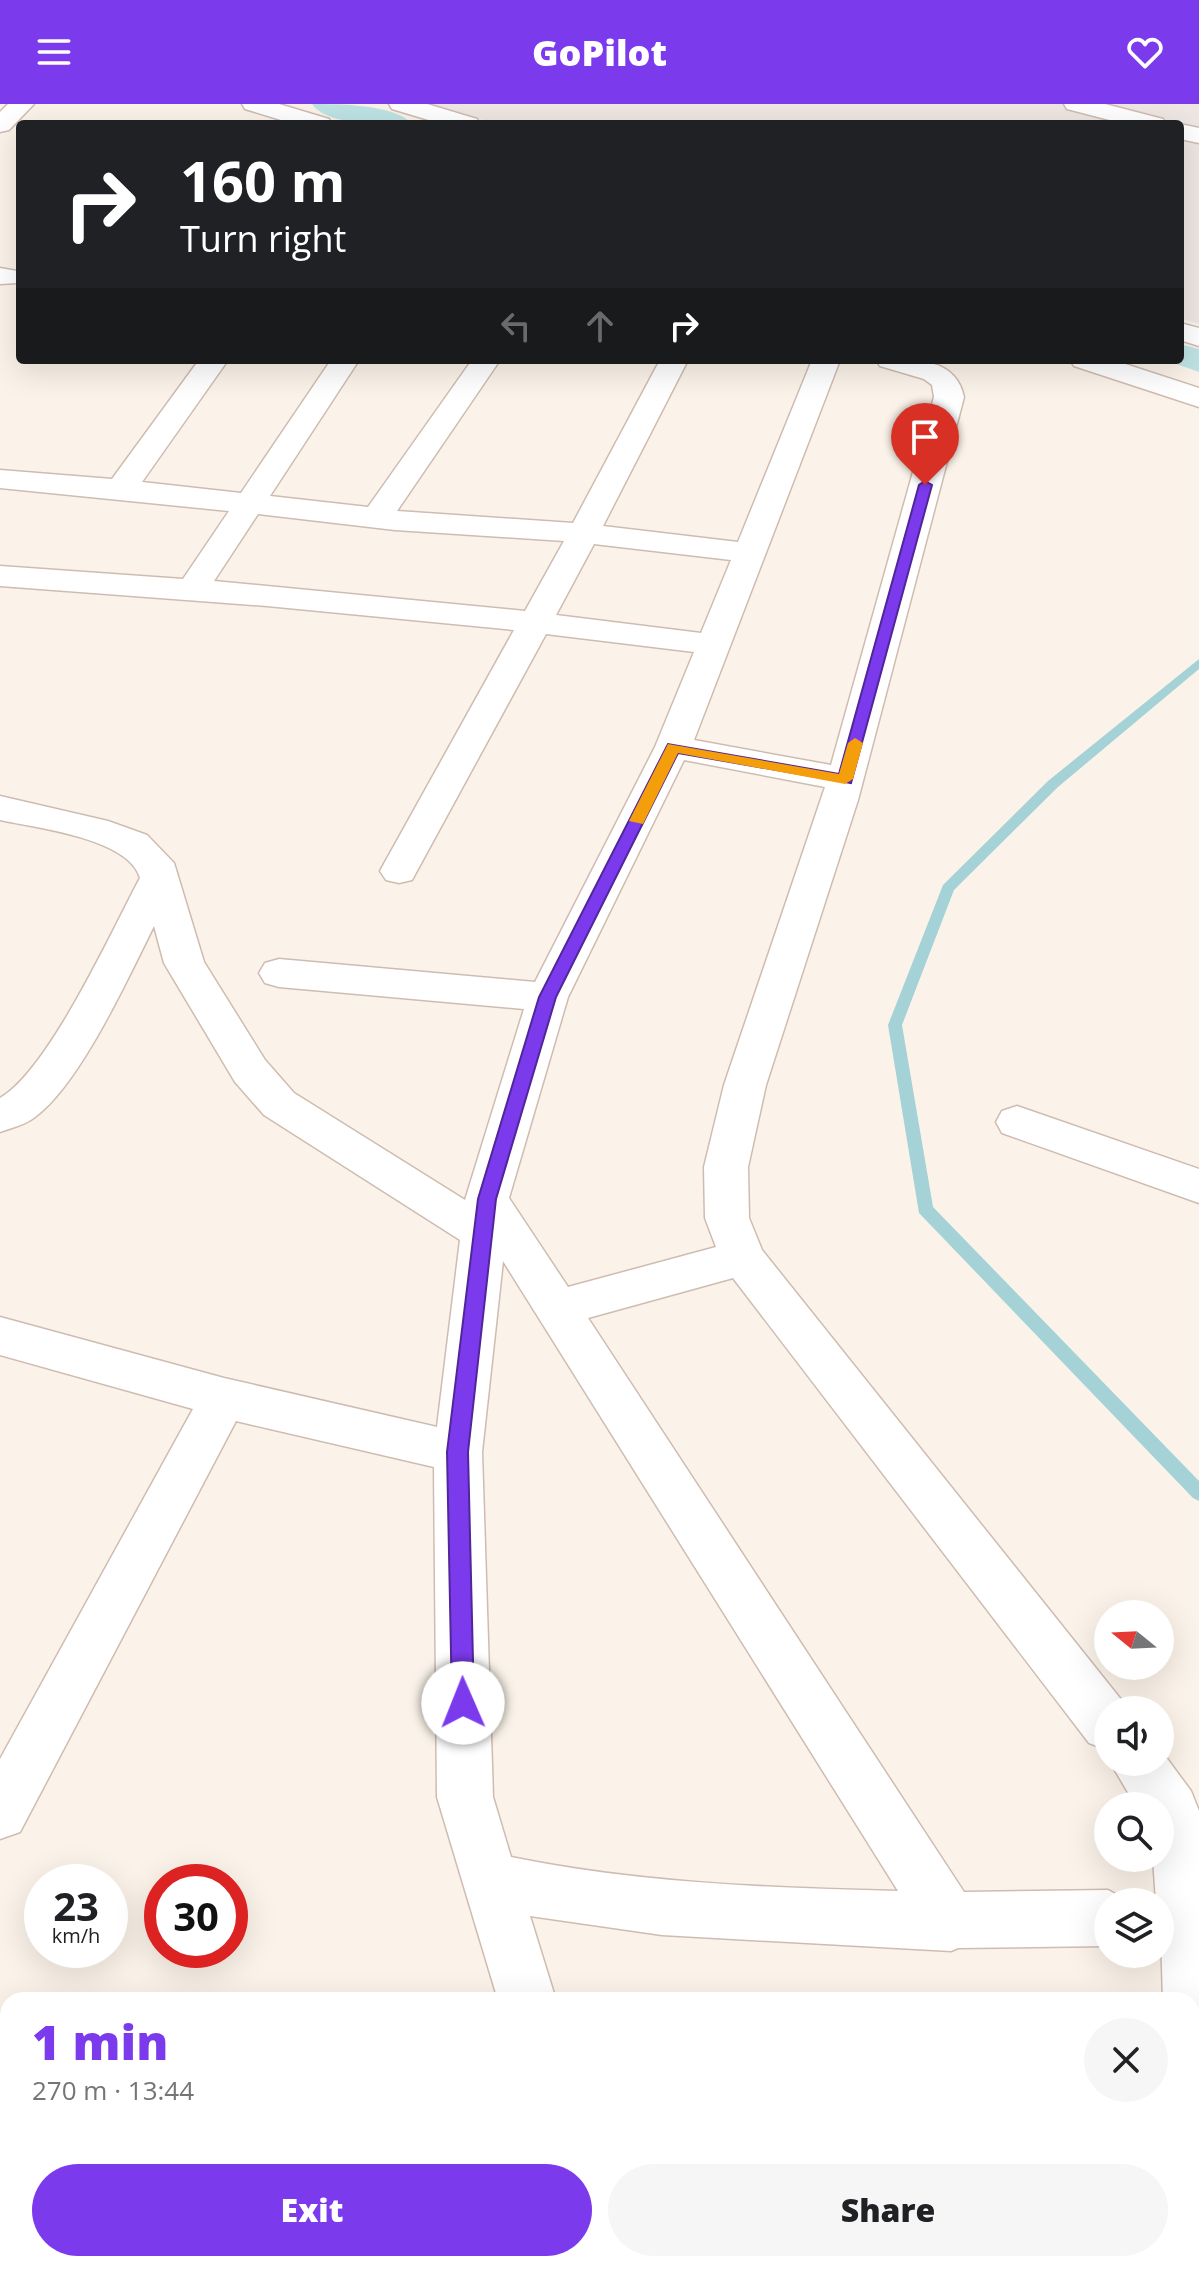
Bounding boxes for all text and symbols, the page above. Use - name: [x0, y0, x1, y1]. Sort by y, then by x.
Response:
- text: GoPilot: [532, 28, 667, 77]
- icon: menu: [32, 30, 76, 74]
- icon: heart: [1123, 30, 1167, 74]
- text: 160 m: [180, 142, 346, 218]
- icon: right: [48, 152, 152, 256]
- text: Turn right: [180, 214, 346, 263]
- icon: left: [494, 304, 538, 348]
- icon: ahead: [578, 304, 622, 348]
- icon: right: [662, 304, 706, 348]
- pin: [891, 403, 959, 485]
- icon: arrive: [903, 415, 947, 459]
- north arrow: [1094, 1600, 1174, 1680]
- map controls: [1094, 1600, 1174, 1968]
- position arrow: [421, 1661, 505, 1745]
- button: sound: [1094, 1696, 1174, 1776]
- button: search: [1094, 1792, 1174, 1872]
- speed limit sign: 30: [144, 1864, 248, 1968]
- text: 23: [53, 1878, 99, 1933]
- button: layers: [1094, 1888, 1174, 1968]
- text: km/h: [52, 1922, 100, 1949]
- text: 1 min: [32, 2009, 168, 2074]
- button: close: [1084, 2018, 1168, 2102]
- text: 270 m · 13:44: [32, 2072, 194, 2108]
- button: Exit: [32, 2164, 592, 2256]
- button: Share: [608, 2164, 1168, 2256]

